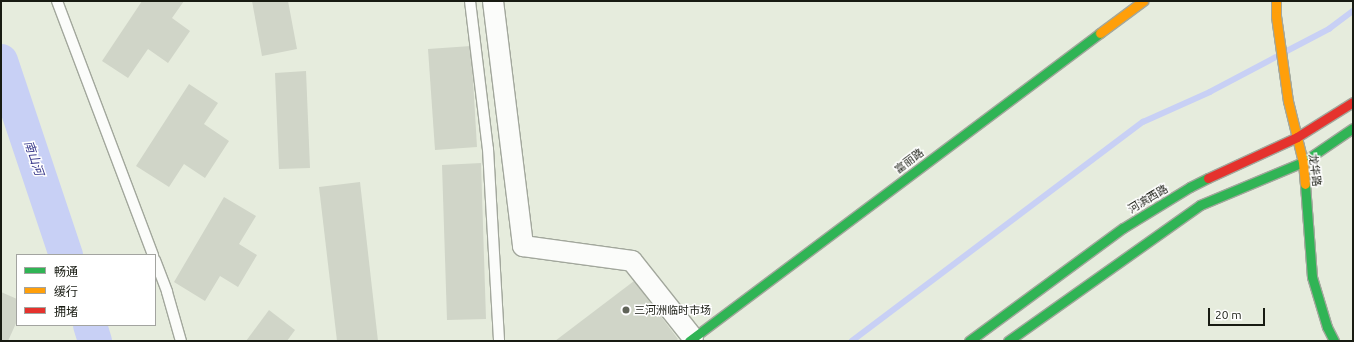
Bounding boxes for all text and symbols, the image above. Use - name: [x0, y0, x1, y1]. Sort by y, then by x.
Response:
- water label: 南山河: [21, 139, 47, 177]
- street label: 富丽路: [892, 146, 926, 176]
- street label: 龙华路: [1306, 153, 1324, 187]
- street label: 河滨西路: [1126, 182, 1170, 216]
- legend: [16, 254, 156, 326]
- text: 畅通: [54, 265, 78, 278]
- text: 缓行: [54, 285, 78, 298]
- scale bar: [1210, 300, 1267, 326]
- place label: 三河洲临时市场: [634, 303, 711, 317]
- text: 拥堵: [54, 305, 78, 318]
- marker: 三河洲临时市场: [621, 305, 631, 315]
- text: 20 m: [1215, 308, 1242, 321]

